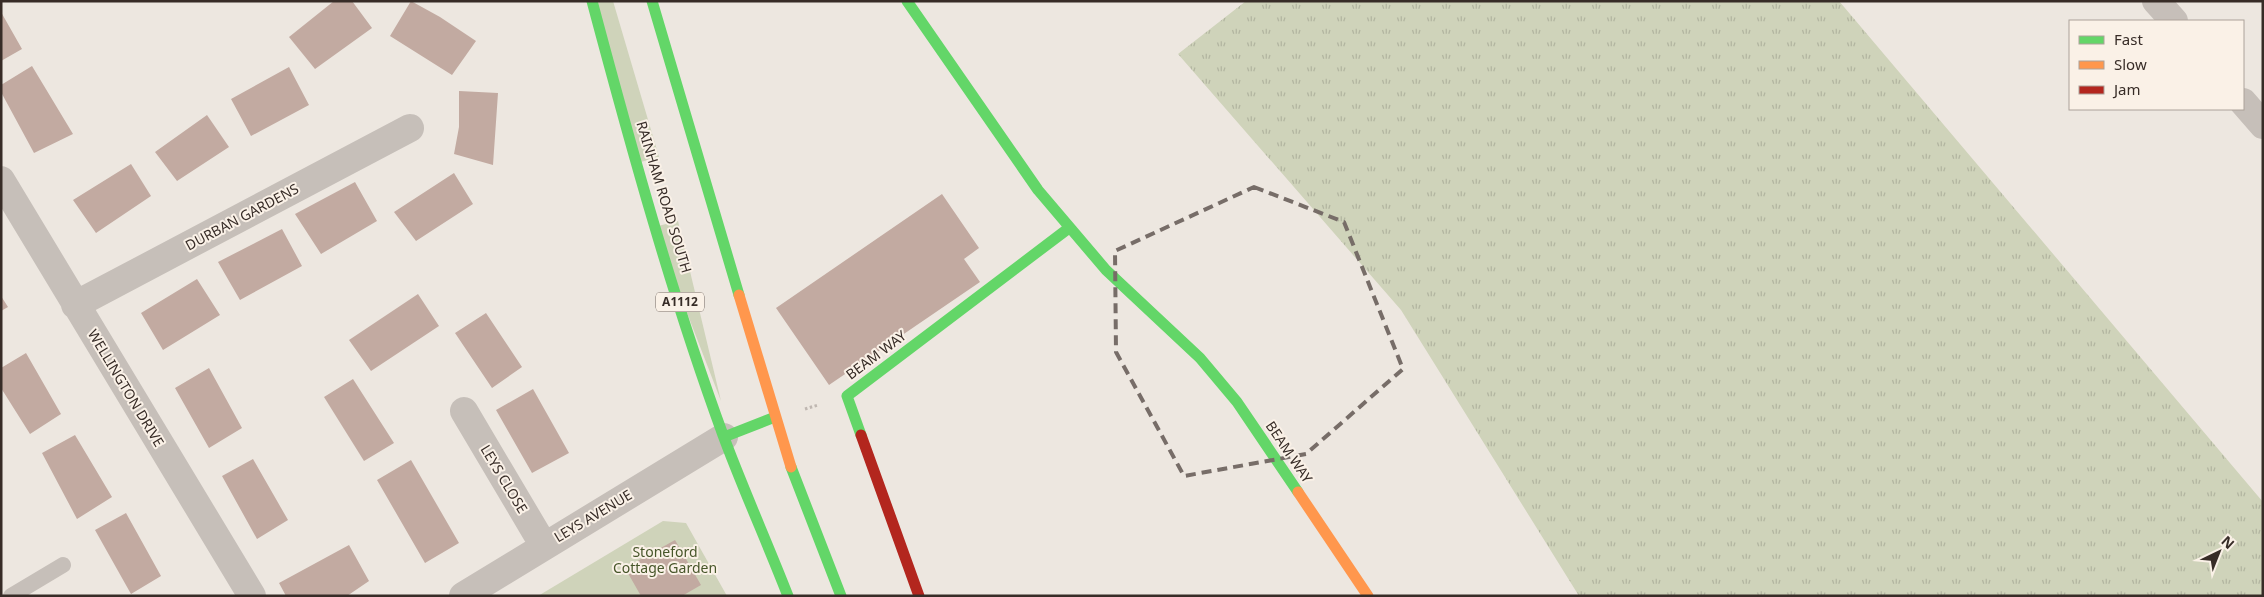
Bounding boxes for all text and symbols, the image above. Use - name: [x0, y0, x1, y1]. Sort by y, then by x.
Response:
- legend: [2069, 20, 2244, 110]
- text: Fast: [2114, 29, 2143, 49]
- text: Slow: [2114, 54, 2147, 74]
- text: Jam: [2112, 79, 2141, 99]
- street label: RAINHAM ROAD SOUTH: [632, 119, 697, 275]
- street label: DURBAN GARDENS: [182, 179, 302, 254]
- road number: A1112: [656, 292, 704, 312]
- street label: WELLINGTON DRIVE: [84, 326, 169, 450]
- street label: BEAM WAY: [842, 326, 910, 383]
- street label: BEAM WAY: [1262, 417, 1317, 486]
- street label: LEYS CLOSE: [477, 441, 532, 517]
- street label: LEYS AVENUE: [550, 485, 635, 546]
- north arrow: [2194, 527, 2244, 577]
- text: N: [2218, 531, 2239, 553]
- park label: Stoneford Cottage Garden: [613, 542, 717, 577]

